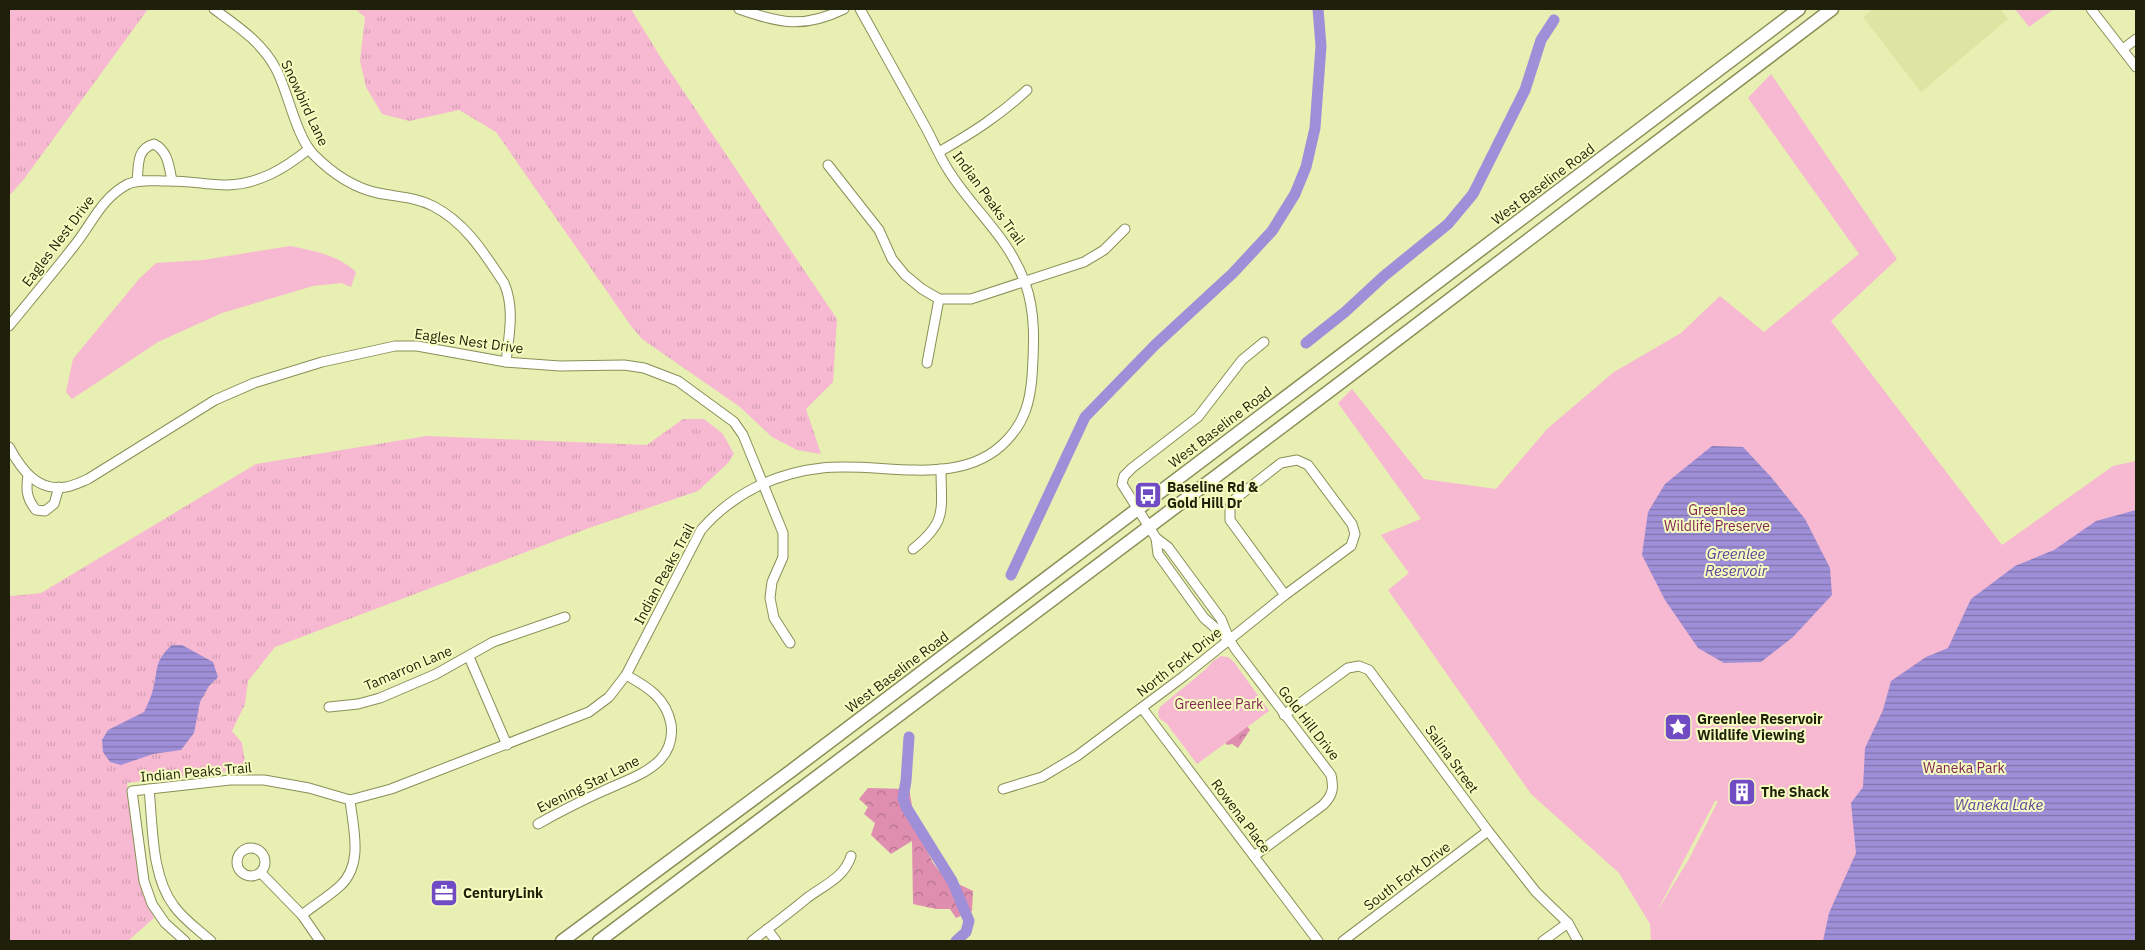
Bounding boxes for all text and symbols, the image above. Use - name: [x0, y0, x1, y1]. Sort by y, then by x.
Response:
- street label: Snowbird Lane: [277, 57, 333, 149]
- street label: West Baseline Road: [1488, 139, 1598, 229]
- street label: Indian Peaks Trail: [949, 147, 1029, 249]
- street label: Eagles Nest Drive: [18, 192, 98, 290]
- street label: Eagles Nest Drive: [413, 324, 525, 358]
- street label: West Baseline Road: [1165, 382, 1275, 472]
- place label: Baseline Rd & Gold Hill Dr: [1167, 478, 1259, 512]
- bus stop icon: Baseline Rd & Gold Hill Dr: [1133, 480, 1163, 510]
- park label: Greenlee Wildlife Preserve: [1664, 501, 1770, 535]
- street label: Indian Peaks Trail: [630, 520, 698, 628]
- water label: Greenlee Reservoir: [1705, 544, 1767, 580]
- street label: North Fork Drive: [1133, 623, 1225, 701]
- street label: West Baseline Road: [842, 627, 952, 717]
- street label: Tamarron Lane: [361, 641, 455, 695]
- street label: Gold Hill Drive: [1274, 682, 1344, 764]
- park label: Greenlee Park: [1175, 695, 1264, 713]
- place label: Greenlee Reservoir Wildlife Viewing: [1697, 710, 1823, 744]
- place icon: Greenlee Reservoir Wildlife Viewing: [1663, 712, 1693, 742]
- street label: Salina Street: [1421, 721, 1483, 797]
- street label: Evening Star Lane: [534, 751, 642, 817]
- street label: Indian Peaks Trail: [139, 758, 253, 786]
- park label: Waneka Park: [1923, 759, 2006, 777]
- street label: Rowena Place: [1207, 775, 1275, 857]
- building icon: The Shack: [1727, 777, 1757, 807]
- place label: The Shack: [1761, 783, 1830, 801]
- water label: Waneka Lake: [1955, 795, 2043, 814]
- street label: South Fork Drive: [1360, 837, 1454, 914]
- office icon: CenturyLink: [429, 878, 459, 908]
- place label: CenturyLink: [463, 884, 544, 902]

